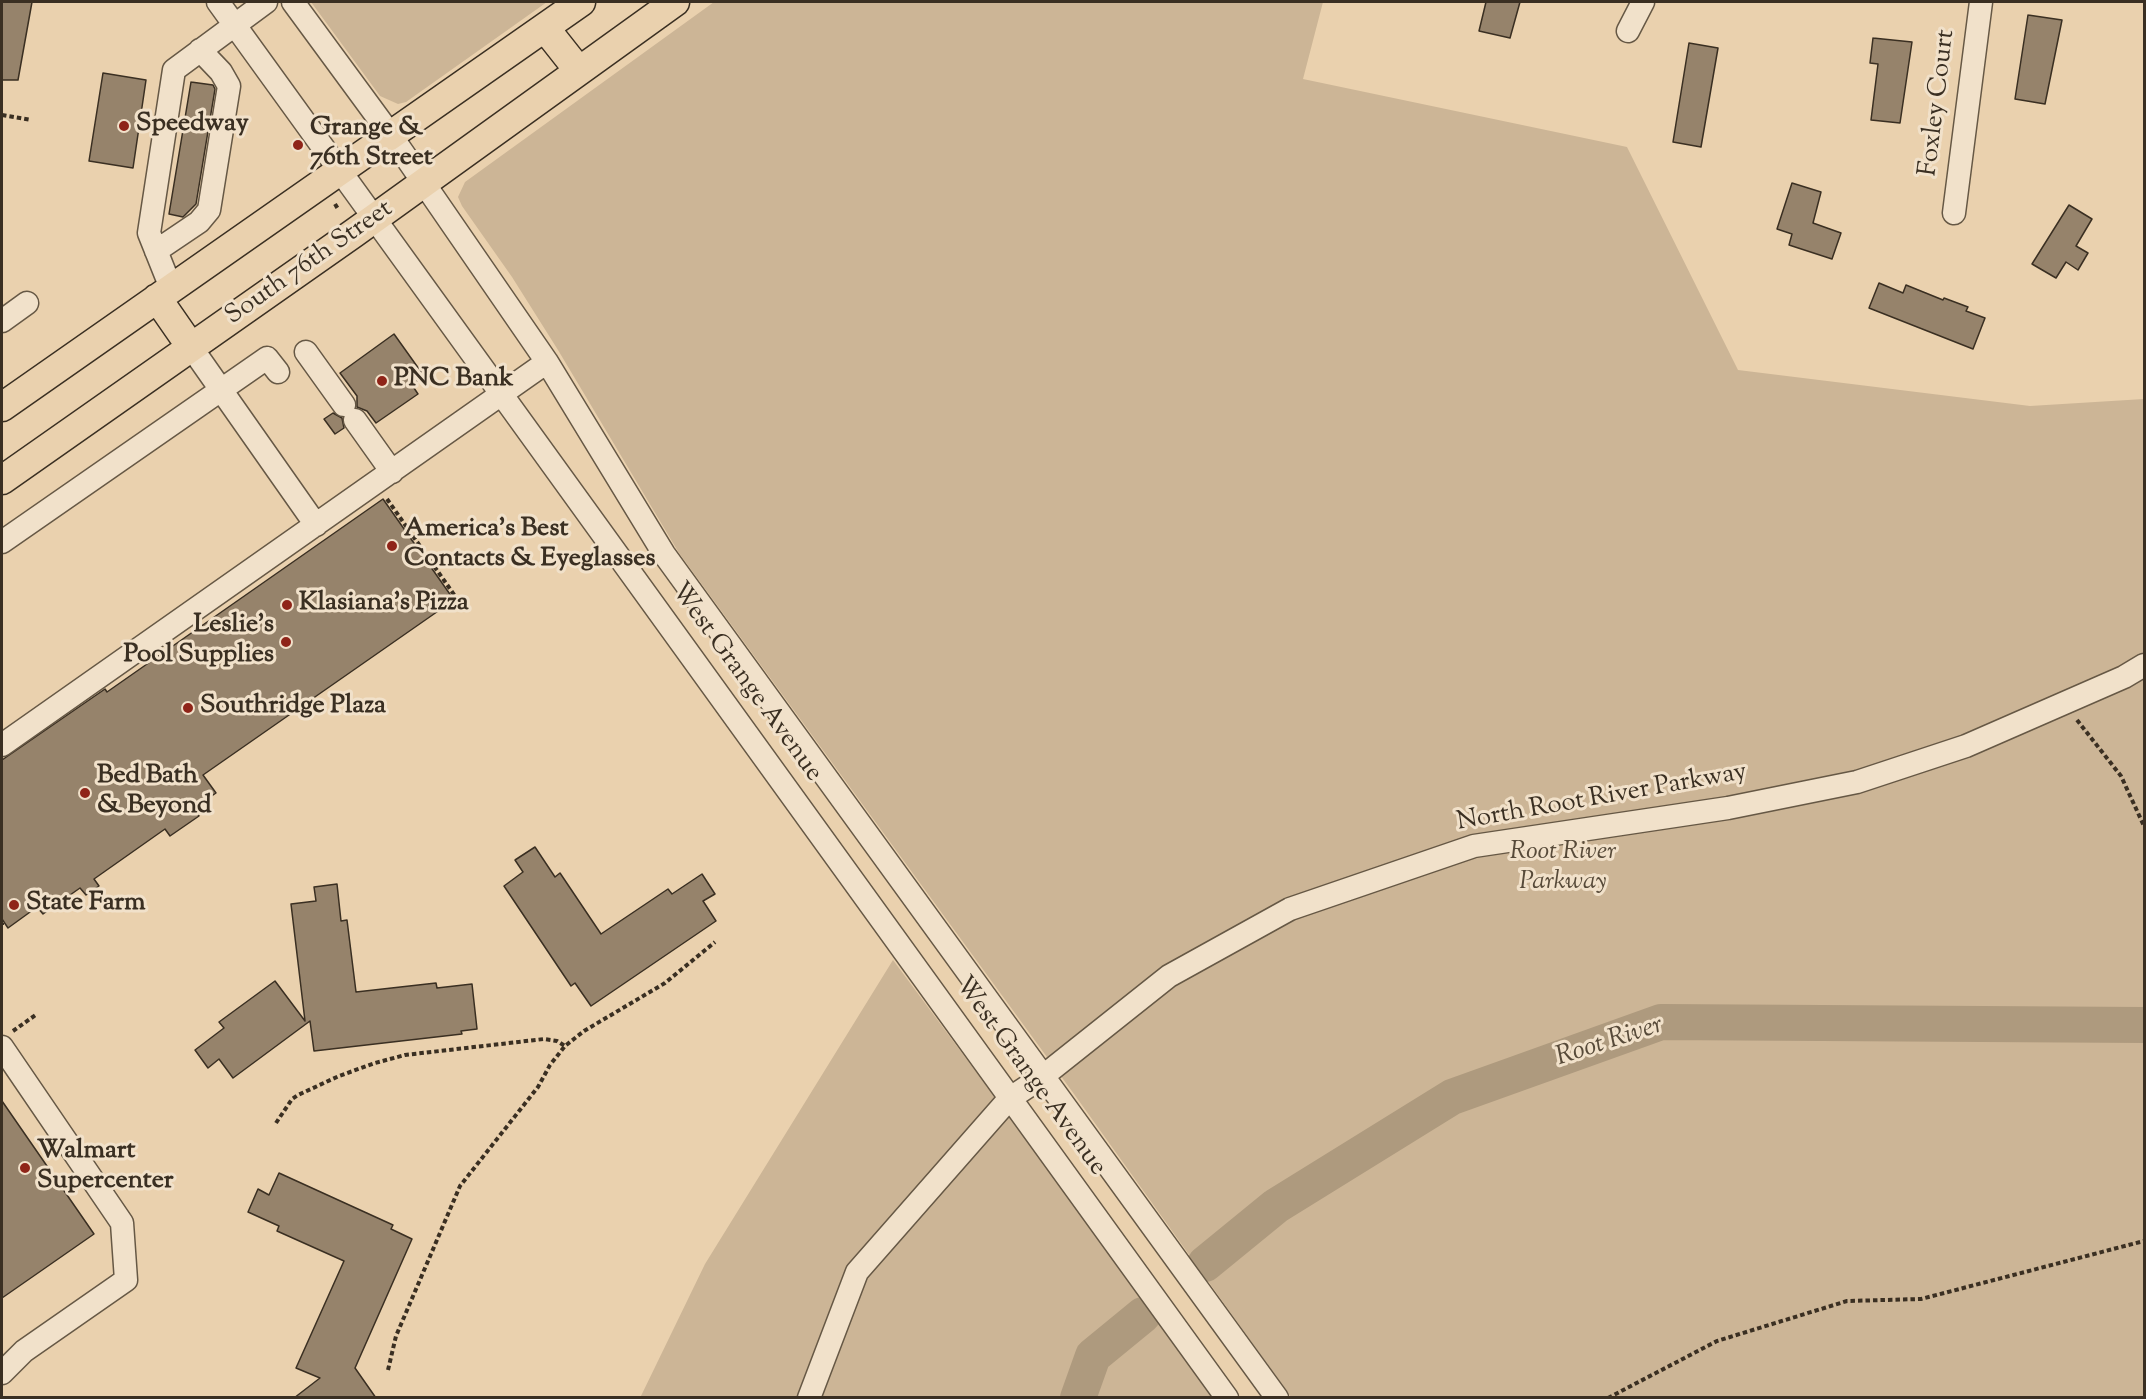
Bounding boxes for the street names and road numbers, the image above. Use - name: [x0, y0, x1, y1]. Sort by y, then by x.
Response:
- street label: Foxley Court: [1915, 28, 1963, 178]
- street label: South 76th Street: [220, 195, 400, 333]
- street label: West Grange Avenue: [662, 577, 828, 789]
- street label: North Root River Parkway: [1454, 758, 1750, 840]
- street label: West Grange Avenue: [946, 971, 1112, 1183]

